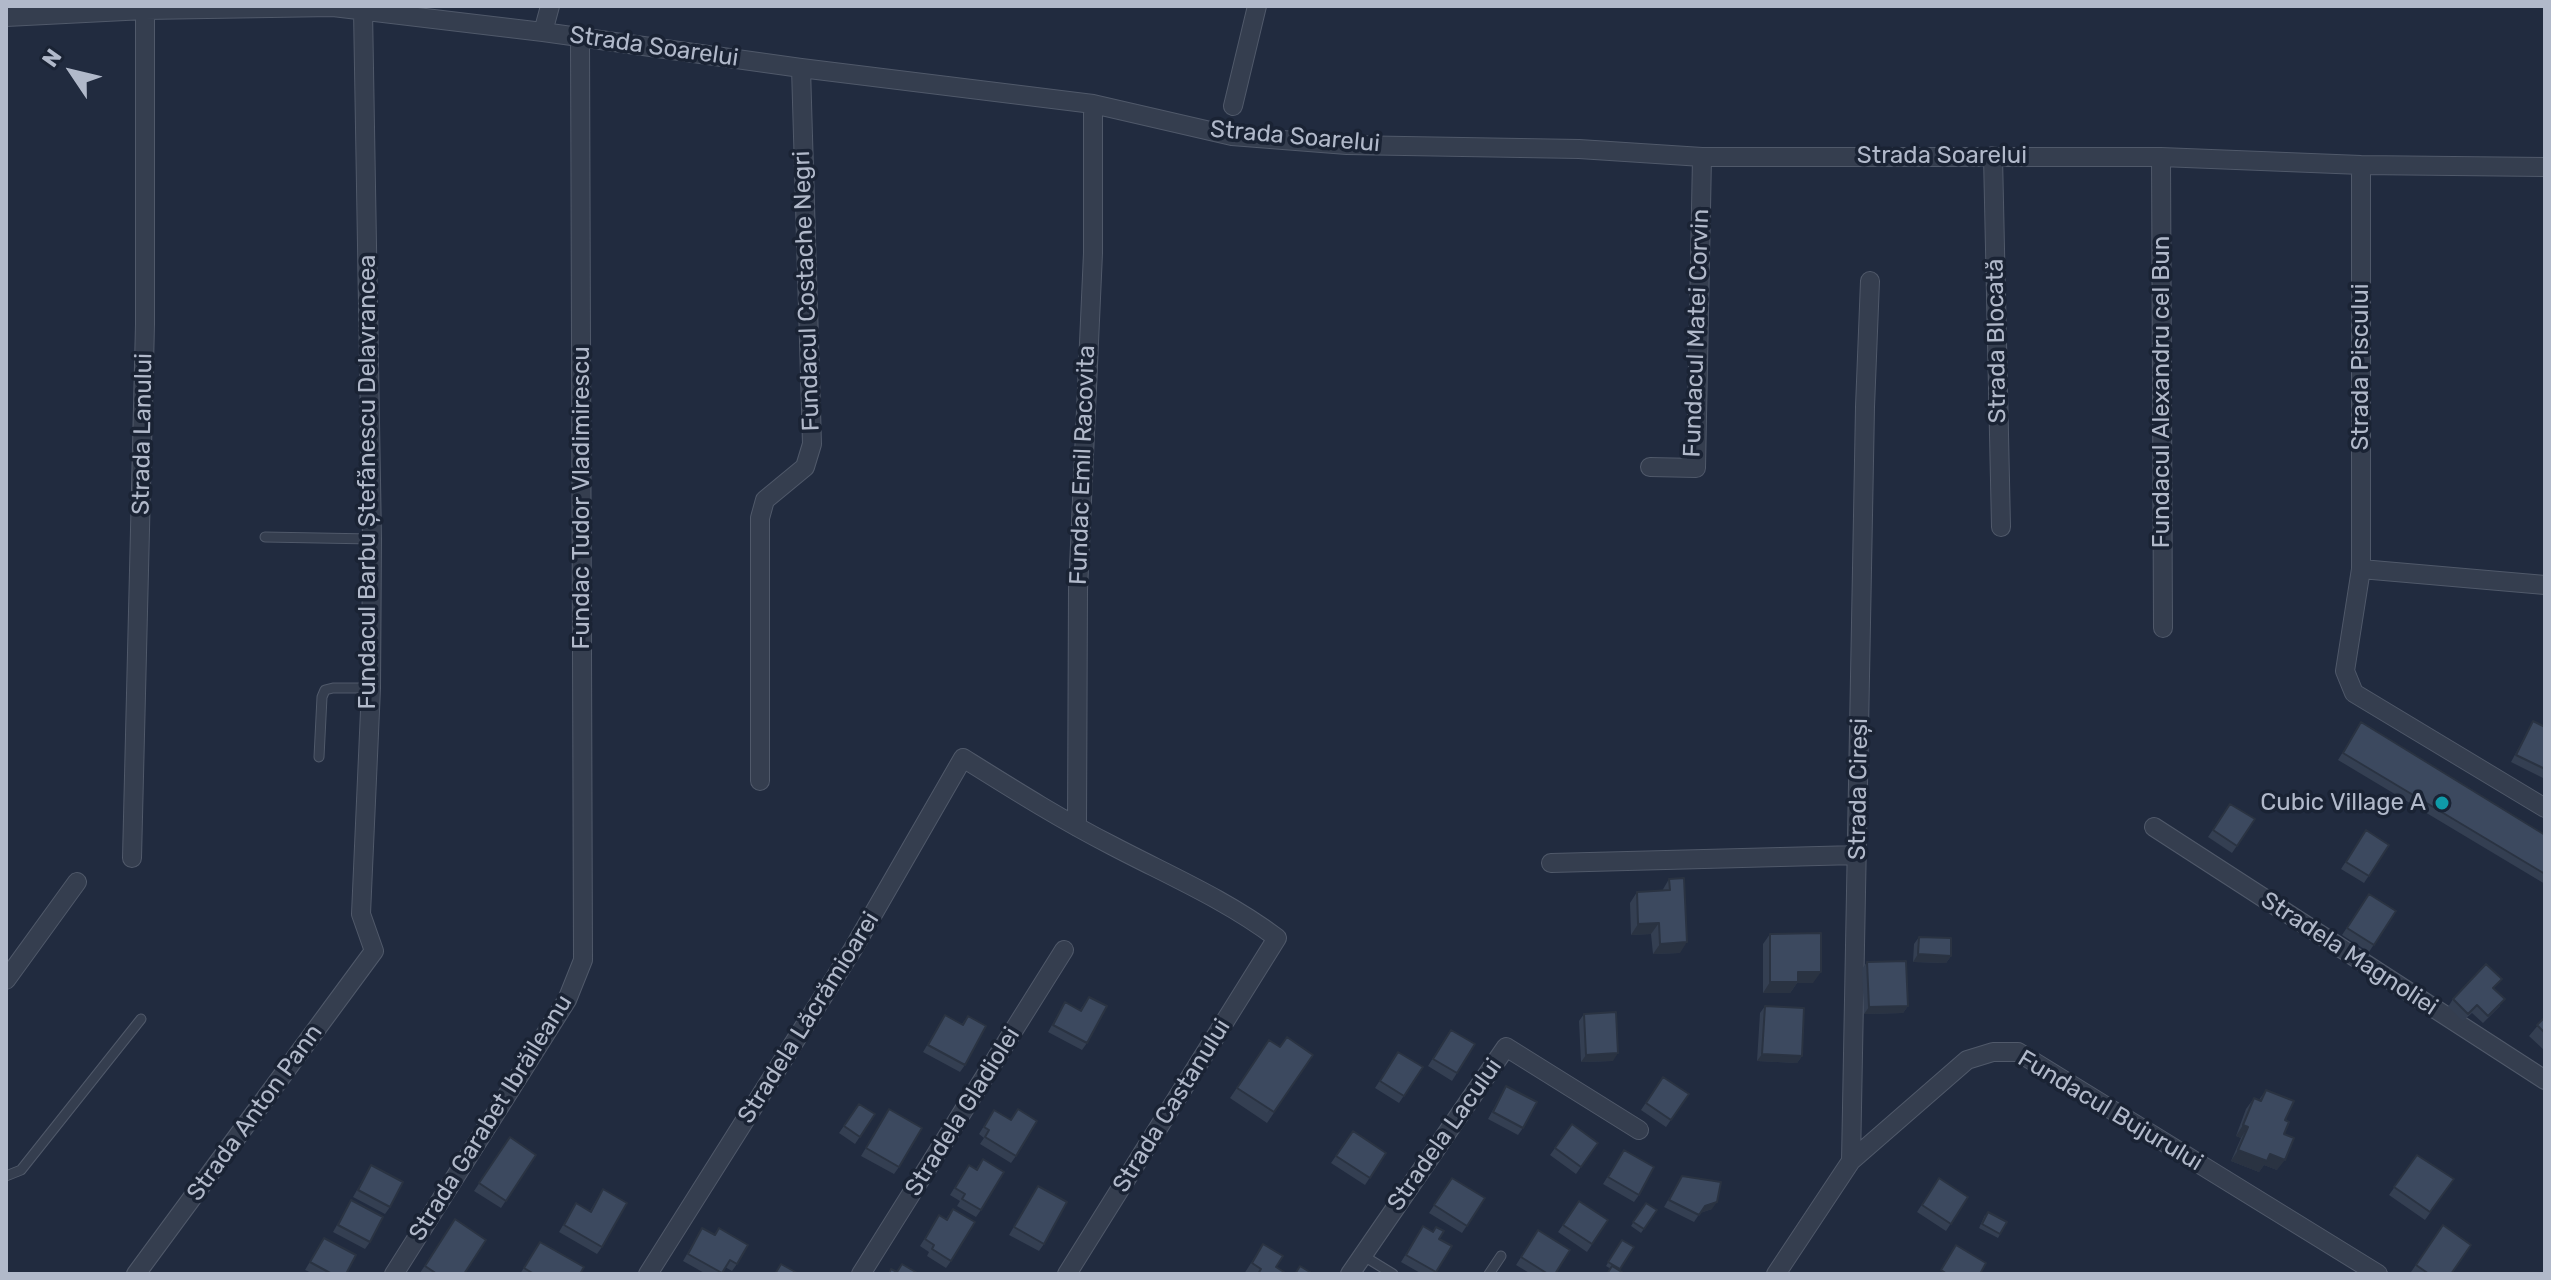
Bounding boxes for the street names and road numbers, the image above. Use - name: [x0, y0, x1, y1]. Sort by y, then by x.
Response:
- street label: Strada Soarelui: [568, 21, 740, 73]
- street label: Strada Soarelui: [1209, 115, 1381, 159]
- street label: Strada Soarelui: [1857, 142, 2027, 170]
- street label: Fundacul Costache Negri: [788, 150, 826, 432]
- street label: Fundacul Matei Corvin: [1678, 208, 1716, 458]
- street label: Fundacul Alexandru cel Bun: [2148, 236, 2176, 548]
- street label: Fundacul Barbu Ștefănescu Delavrancea: [354, 254, 382, 710]
- street label: Strada Blocată: [1981, 258, 2013, 424]
- street label: Strada Piscului: [2347, 283, 2375, 451]
- street label: Fundac Emil Racovita: [1064, 345, 1102, 585]
- street label: Fundac Tudor Vladimirescu: [568, 346, 596, 650]
- street label: Strada Lanului: [127, 353, 159, 515]
- street label: Strada Cireși: [1843, 718, 1875, 860]
- street label: Stradela Magnoliei: [2255, 886, 2443, 1022]
- street label: Stradela Lăcrămioarei: [732, 907, 886, 1129]
- street label: Strada Garabet Ibrăileanu: [403, 990, 579, 1246]
- street label: Strada Castanului: [1107, 1014, 1237, 1198]
- street label: Strada Anton Pann: [181, 1019, 329, 1207]
- street label: Stradela Gladiolei: [900, 1022, 1026, 1202]
- street label: Fundacul Bujurului: [2012, 1044, 2208, 1178]
- street label: Stradela Lacului: [1382, 1053, 1508, 1217]

